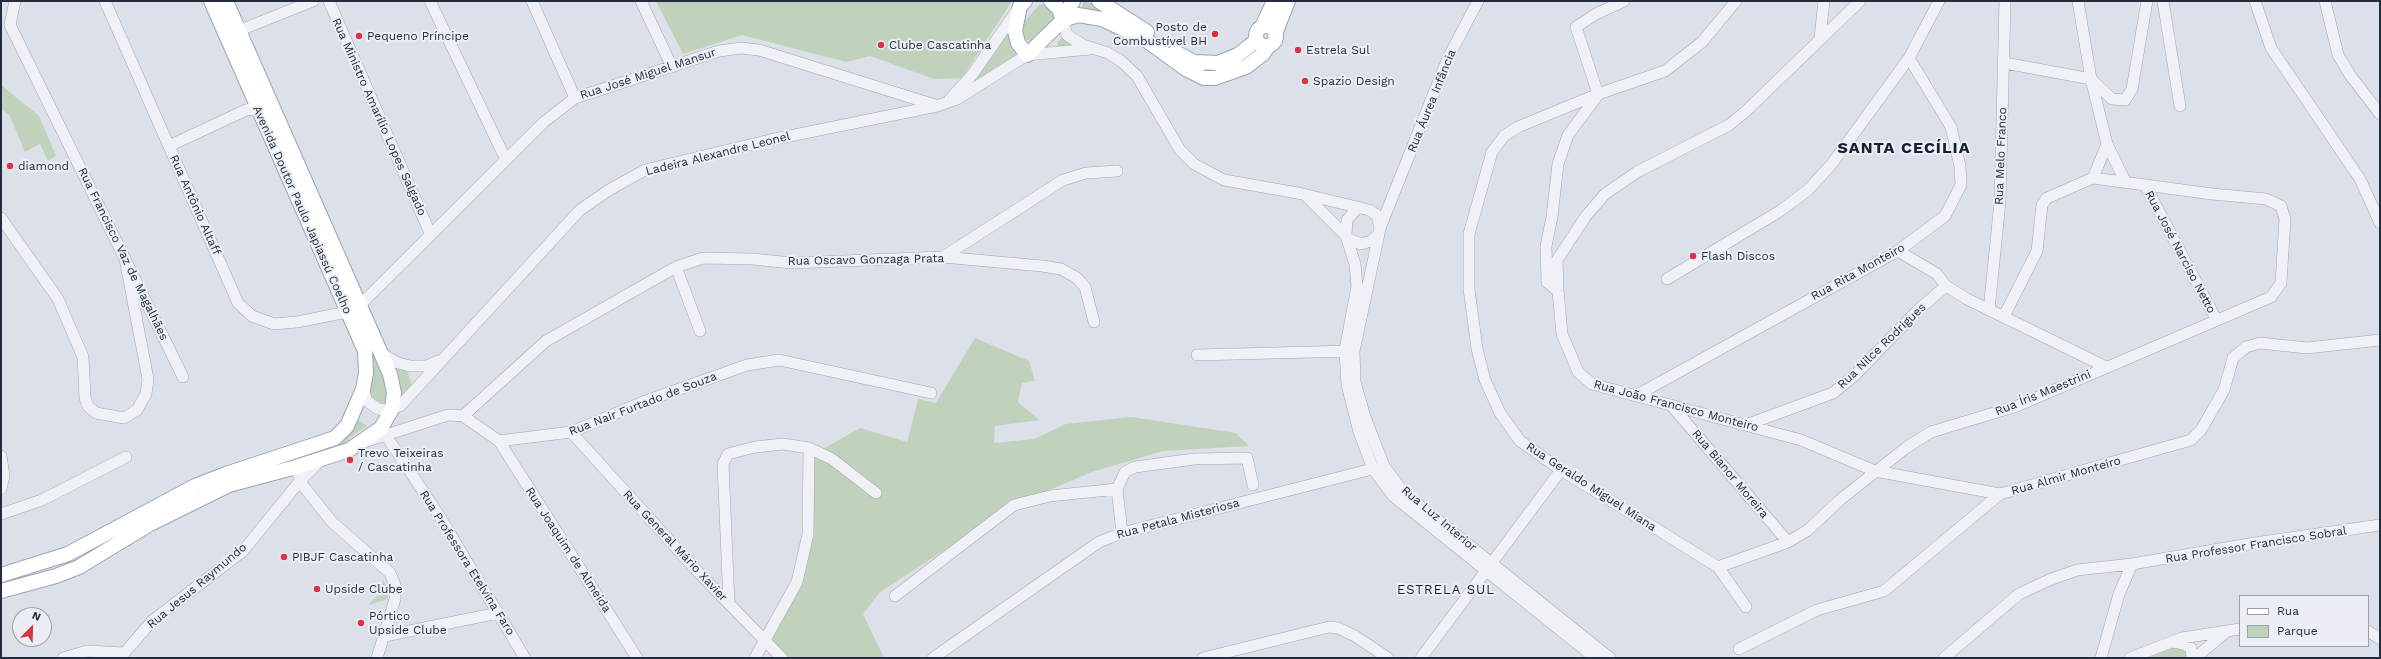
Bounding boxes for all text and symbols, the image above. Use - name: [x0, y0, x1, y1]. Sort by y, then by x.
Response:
- street label: Rua Ministro Amarílio Lopes Salgado: [329, 16, 429, 218]
- place label: Posto de Combustível BH: [1113, 20, 1207, 48]
- place label: Pequeno Príncipe: [367, 29, 469, 43]
- marker: Posto de Combustível BH: [1210, 29, 1220, 39]
- marker: Pequeno Príncipe: [354, 31, 364, 41]
- place label: Clube Cascatinha: [889, 38, 991, 52]
- marker: Clube Cascatinha: [876, 40, 886, 50]
- place label: Estrela Sul: [1306, 43, 1370, 57]
- street label: Rua José Miguel Mansur: [578, 45, 718, 103]
- marker: Estrela Sul: [1293, 45, 1303, 55]
- street label: Rua Áurea Infância: [1405, 47, 1459, 155]
- place label: Spazio Design: [1313, 74, 1395, 88]
- marker: Spazio Design: [1300, 76, 1310, 86]
- street label: Avenida Doutor Paulo Japiassú Coelho: [249, 104, 355, 316]
- street label: Rua Melo Franco: [1992, 107, 2010, 205]
- street label: Ladeira Alexandre Leonel: [644, 129, 792, 179]
- district label: SANTA CECÍLIA: [1838, 138, 1970, 158]
- street label: Rua Antônio Altaff: [166, 153, 224, 257]
- place label: diamond: [18, 159, 69, 173]
- marker: diamond: [5, 161, 15, 171]
- street label: Rua Francisco Vaz de Magalhães: [75, 165, 171, 343]
- street label: Rua José Narciso Netto: [2141, 188, 2219, 316]
- street label: Rua Rita Monteiro: [1809, 240, 1907, 304]
- place label: Flash Discos: [1701, 249, 1775, 263]
- street label: Rua Oscavo Gonzaga Prata: [788, 251, 944, 269]
- marker: Flash Discos: [1688, 251, 1698, 261]
- street label: Rua Nilce Rodrigues: [1835, 300, 1929, 392]
- street label: Rua Íris Maestrini: [1993, 367, 2093, 419]
- street label: Rua Nair Furtado de Souza: [567, 369, 719, 439]
- street label: Rua João Francisco Monteiro: [1592, 377, 1760, 435]
- street label: Rua Bianor Moreira: [1689, 427, 1771, 521]
- street label: Rua Geraldo Miguel Miana: [1523, 440, 1659, 534]
- place label: Trevo Teixeiras / Cascatinha: [358, 446, 444, 474]
- street label: Rua Almir Monteiro: [2010, 453, 2122, 499]
- marker: Trevo Teixeiras / Cascatinha: [345, 455, 355, 465]
- street label: Rua Luz Interior: [1398, 483, 1480, 555]
- street label: Rua Joaquim de Almeida: [522, 485, 614, 615]
- street label: Rua General Mário Xavier: [620, 487, 730, 605]
- street label: Rua Professora Etelvina Faro: [416, 488, 518, 638]
- street label: Rua Petala Misteriosa: [1115, 496, 1241, 542]
- street label: Rua Professor Francisco Sobral: [2164, 524, 2348, 566]
- street label: Rua Jesus Raymundo: [144, 540, 250, 632]
- place label: PIBJF Cascatinha: [292, 550, 393, 564]
- marker: PIBJF Cascatinha: [279, 552, 289, 562]
- place label: Upside Clube: [325, 582, 403, 596]
- district label: ESTRELA SUL: [1397, 582, 1495, 598]
- marker: Upside Clube: [312, 584, 322, 594]
- legend: [2239, 595, 2369, 647]
- text: Rua: [2277, 604, 2299, 618]
- north arrow: [12, 607, 52, 647]
- text: N: [30, 609, 43, 624]
- place label: Pórtico Upside Clube: [369, 609, 447, 637]
- marker: Pórtico Upside Clube: [356, 618, 366, 628]
- text: Parque: [2277, 624, 2318, 638]

